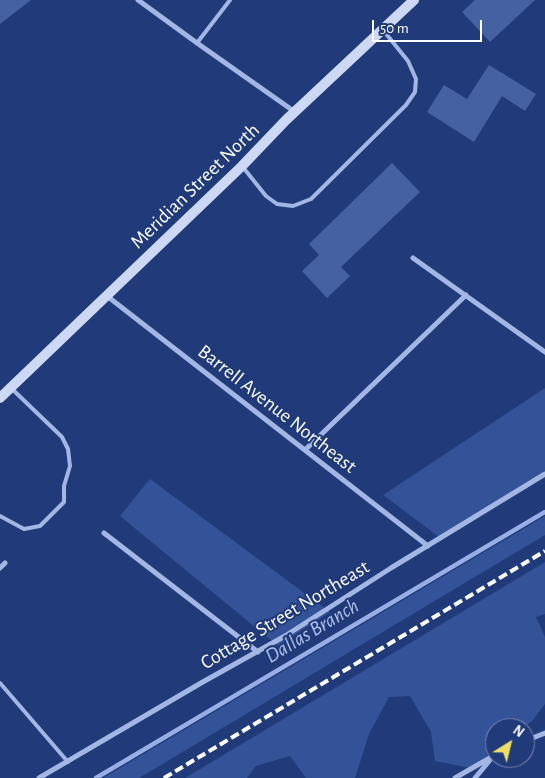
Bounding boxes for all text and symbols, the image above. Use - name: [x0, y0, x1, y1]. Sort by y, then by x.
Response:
- scale bar: [375, 10, 485, 42]
- text: 50 m: [380, 21, 409, 36]
- street label: Meridian Street North: [125, 118, 265, 254]
- street label: Barrell Avenue Northeast: [193, 340, 361, 478]
- street label: Cottage Street Northeast: [196, 555, 374, 675]
- water label: Dallas Branch: [261, 593, 363, 669]
- north arrow: [485, 718, 535, 768]
- text: N: [510, 723, 526, 740]

